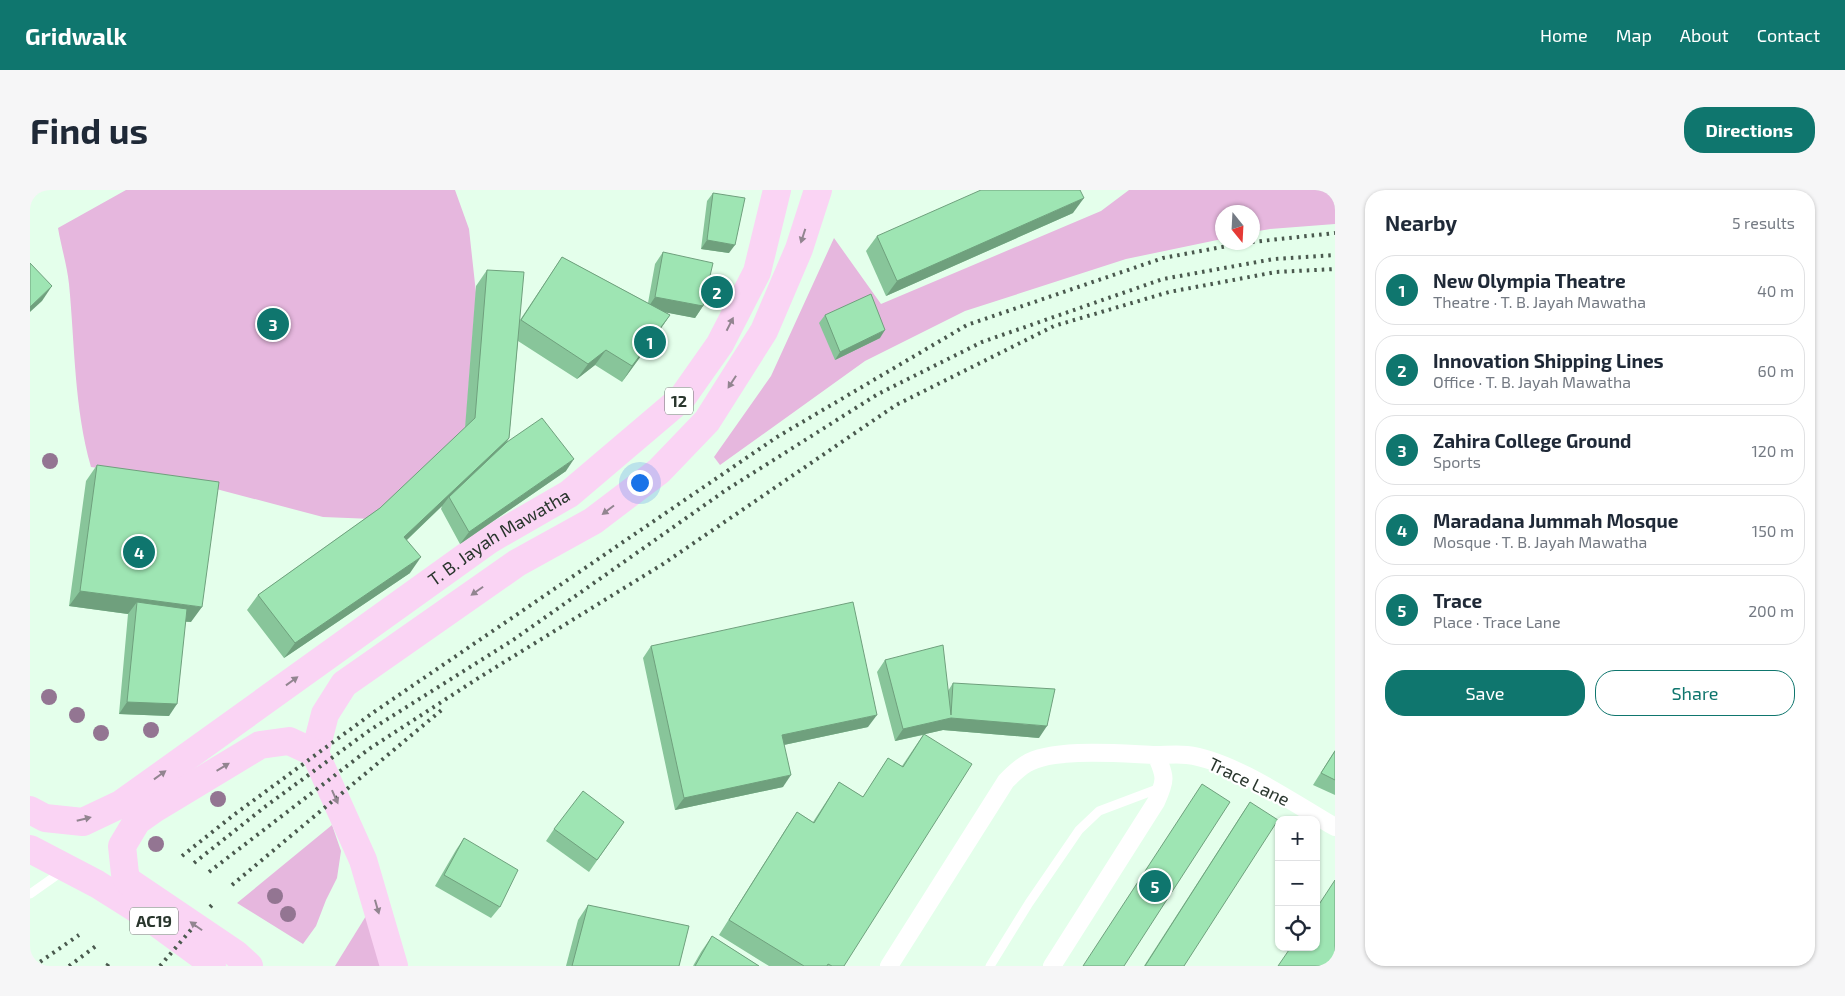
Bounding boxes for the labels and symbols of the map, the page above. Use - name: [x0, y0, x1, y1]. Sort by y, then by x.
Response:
- north arrow: [1215, 205, 1260, 250]
- one-way arrow: [799, 229, 807, 244]
- pin: 2: [701, 273, 733, 311]
- pin: 3: [257, 305, 289, 343]
- one-way arrow: [726, 316, 734, 331]
- pin: 1: [634, 323, 666, 361]
- one-way arrow: [727, 375, 736, 388]
- road number: 12: [665, 388, 693, 415]
- your location: [627, 470, 653, 496]
- street label: T. B. Jayah Mawatha: [423, 484, 574, 590]
- one-way arrow: [602, 504, 615, 515]
- pin: 4: [123, 533, 155, 571]
- one-way arrow: [470, 586, 484, 596]
- one-way arrow: [285, 675, 298, 686]
- street label: Trace Lane: [1205, 752, 1294, 810]
- one-way arrow: [216, 763, 229, 772]
- one-way arrow: [153, 770, 167, 780]
- one-way arrow: [331, 790, 339, 804]
- one-way arrow: [77, 815, 93, 823]
- pin: 5: [1139, 867, 1171, 905]
- one-way arrow: [373, 899, 381, 914]
- road number: AC19: [130, 908, 178, 934]
- one-way arrow: [189, 921, 203, 931]

